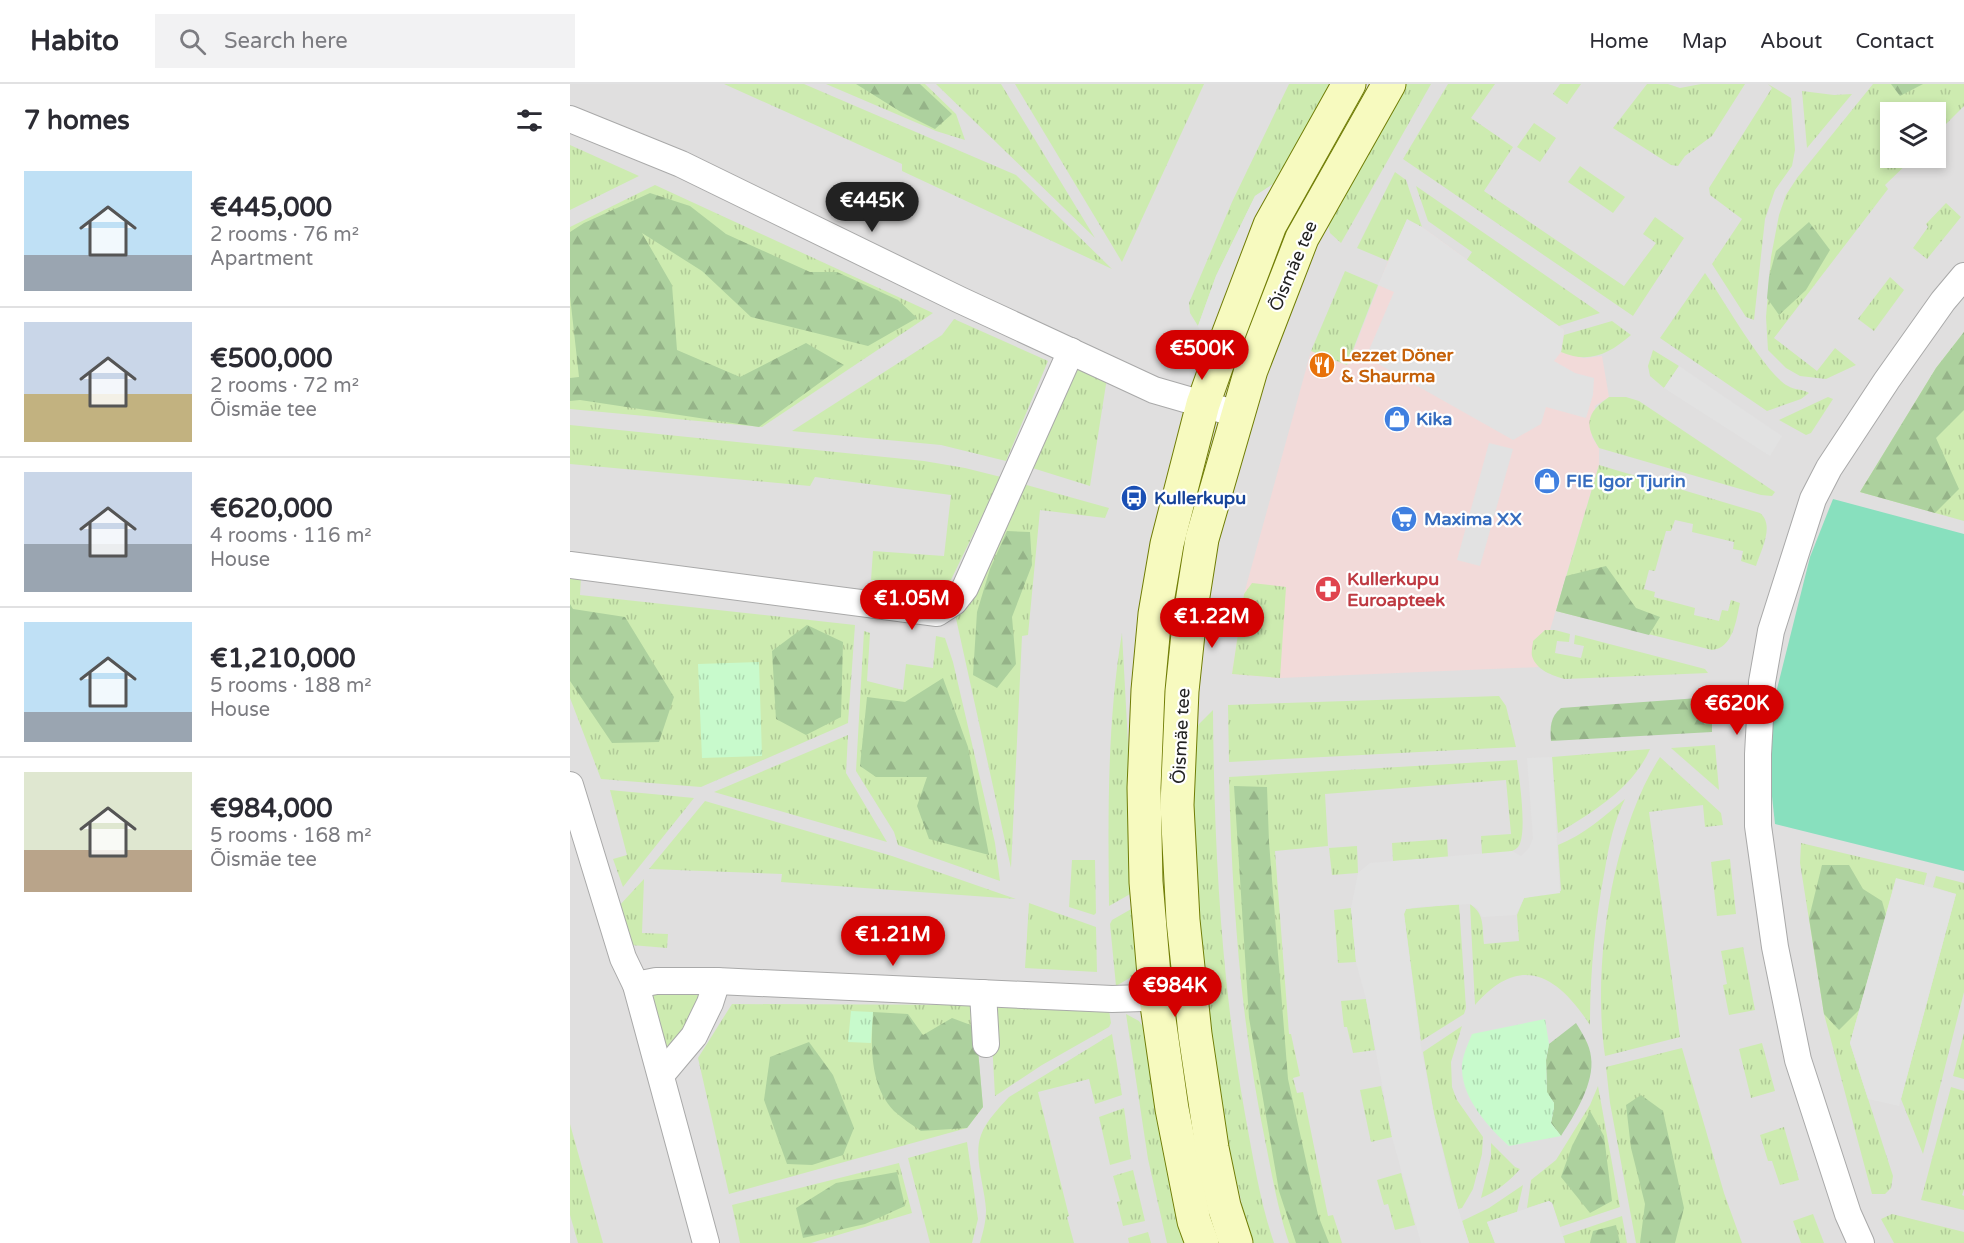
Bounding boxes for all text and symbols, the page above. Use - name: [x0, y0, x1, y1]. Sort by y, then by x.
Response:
- search box: [155, 14, 575, 68]
- text: Habito: [30, 24, 119, 58]
- icon: search: [176, 25, 209, 58]
- text: Search here: [224, 28, 348, 54]
- text: Home: [1589, 29, 1649, 54]
- text: Map: [1682, 29, 1727, 54]
- text: About: [1760, 29, 1822, 54]
- text: Contact: [1855, 29, 1934, 54]
- map controls: [1880, 102, 1946, 168]
- button: layers: [1880, 102, 1946, 168]
- icon: filters: [513, 104, 546, 137]
- text: 7 homes: [24, 105, 130, 136]
- pin: €445K: [830, 182, 914, 233]
- text: €445K: [840, 189, 904, 213]
- text: €445,000: [210, 192, 332, 223]
- icon: home: [72, 195, 144, 267]
- street label: Õismäe tee: [1264, 217, 1322, 315]
- text: 2 rooms · 76 m²: [210, 223, 359, 247]
- text: Apartment: [210, 247, 313, 271]
- pin: €500K: [1160, 330, 1244, 381]
- text: €500K: [1170, 337, 1234, 361]
- text: €500,000: [210, 343, 332, 374]
- place label: Lezzet Döner & Shaurma: [1341, 344, 1454, 387]
- icon: home: [72, 346, 144, 418]
- restaurant icon: Lezzet Döner & Shaurma: [1307, 350, 1337, 380]
- text: 2 rooms · 72 m²: [210, 374, 359, 398]
- text: Õismäe tee: [210, 398, 317, 422]
- shop icon: Kika: [1382, 404, 1412, 434]
- place label: Kika: [1416, 408, 1452, 430]
- shop icon: FIE Igor Tjurin: [1532, 466, 1562, 496]
- place label: FIE Igor Tjurin: [1566, 470, 1686, 492]
- bus stop icon: Kullerkupu: [1119, 483, 1149, 513]
- place label: Kullerkupu: [1154, 487, 1246, 509]
- text: €620,000: [210, 493, 332, 524]
- icon: home: [72, 496, 144, 568]
- supermarket icon: Maxima XX: [1389, 504, 1419, 534]
- place label: Maxima XX: [1424, 508, 1522, 530]
- text: 4 rooms · 116 m²: [210, 524, 372, 548]
- text: House: [210, 548, 270, 572]
- place label: Kullerkupu Euroapteek: [1347, 568, 1445, 611]
- pharmacy icon: Kullerkupu Euroapteek: [1313, 574, 1343, 604]
- pin: €1.05M: [863, 580, 961, 631]
- text: €1.05M: [874, 587, 950, 611]
- pin: €1.22M: [1163, 598, 1261, 649]
- text: €1.22M: [1174, 605, 1250, 629]
- text: €1,210,000: [210, 643, 356, 674]
- icon: home: [72, 646, 144, 718]
- text: 5 rooms · 188 m²: [210, 674, 372, 698]
- pin: €620K: [1695, 685, 1779, 736]
- street label: Õismäe tee: [1167, 687, 1195, 785]
- text: €620K: [1705, 692, 1769, 716]
- text: House: [210, 698, 270, 722]
- text: €984,000: [210, 793, 332, 824]
- icon: home: [72, 796, 144, 868]
- text: 5 rooms · 168 m²: [210, 824, 372, 848]
- text: Õismäe tee: [210, 848, 317, 872]
- pin: €1.21M: [844, 916, 942, 967]
- text: €1.21M: [855, 923, 931, 947]
- pin: €984K: [1133, 967, 1217, 1018]
- text: €984K: [1143, 974, 1207, 998]

